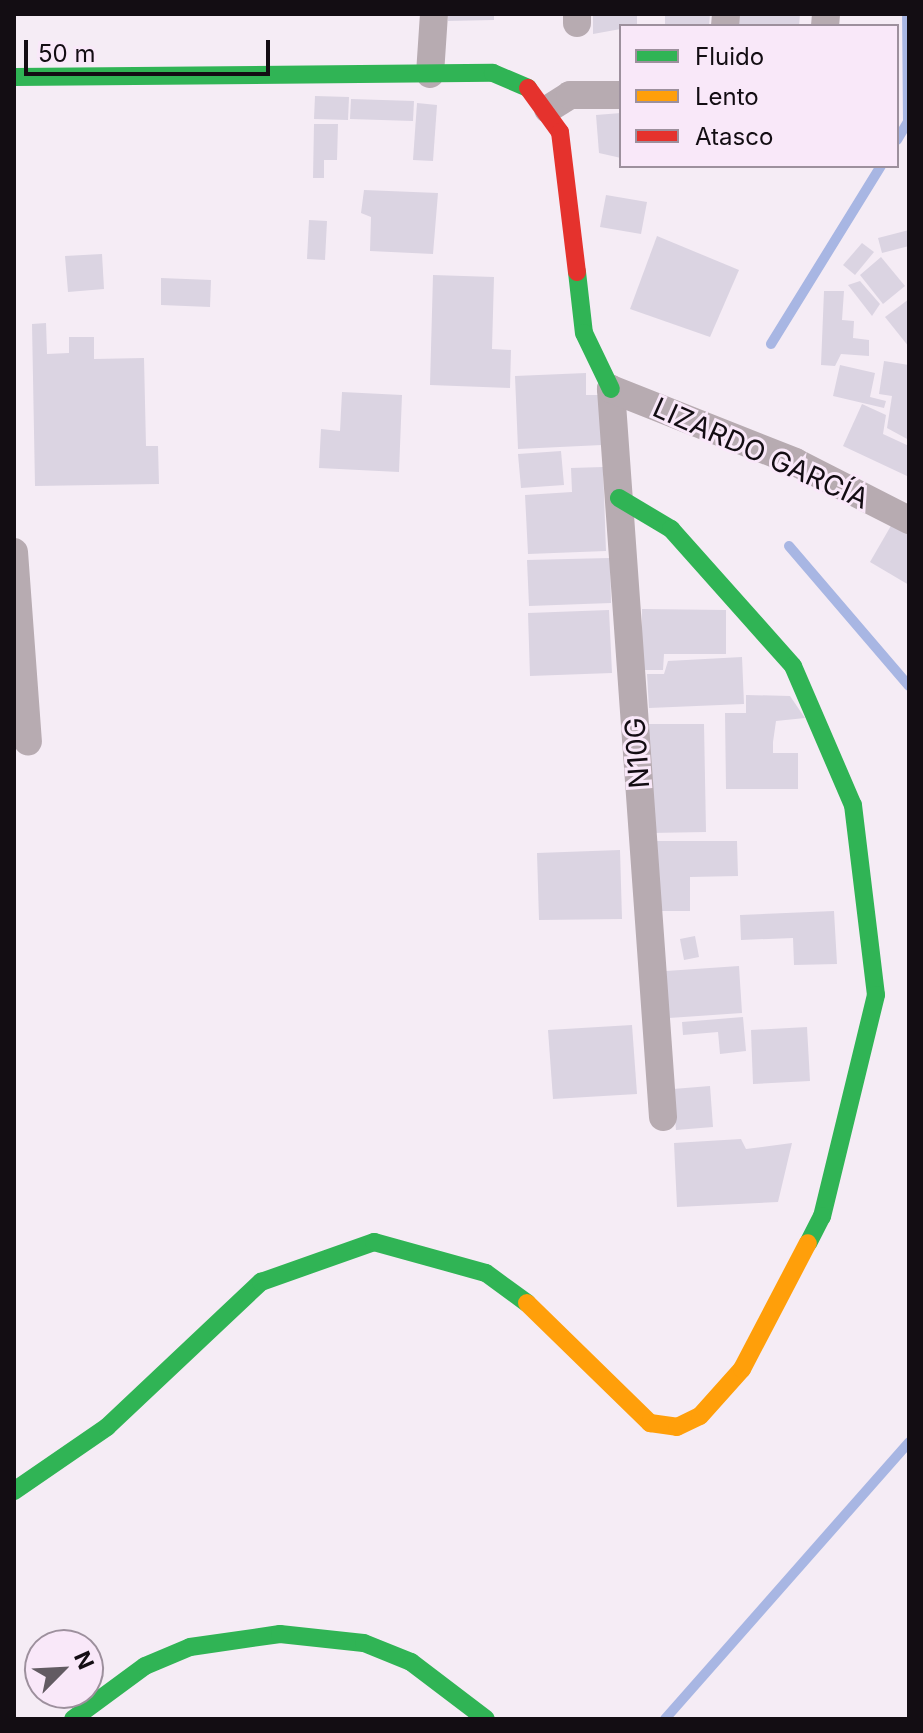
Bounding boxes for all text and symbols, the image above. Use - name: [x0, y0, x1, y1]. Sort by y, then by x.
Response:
- scale bar: [28, 24, 274, 74]
- legend: [619, 24, 899, 168]
- text: 50 m: [38, 39, 96, 68]
- text: Fluido: [695, 42, 764, 71]
- text: Lento: [695, 82, 759, 111]
- text: Atasco: [695, 122, 773, 151]
- street label: LIZARDO GARCÍA: [648, 390, 874, 516]
- street label: N10G: [618, 716, 656, 790]
- north arrow: [24, 1629, 104, 1709]
- text: N: [69, 1647, 99, 1673]

